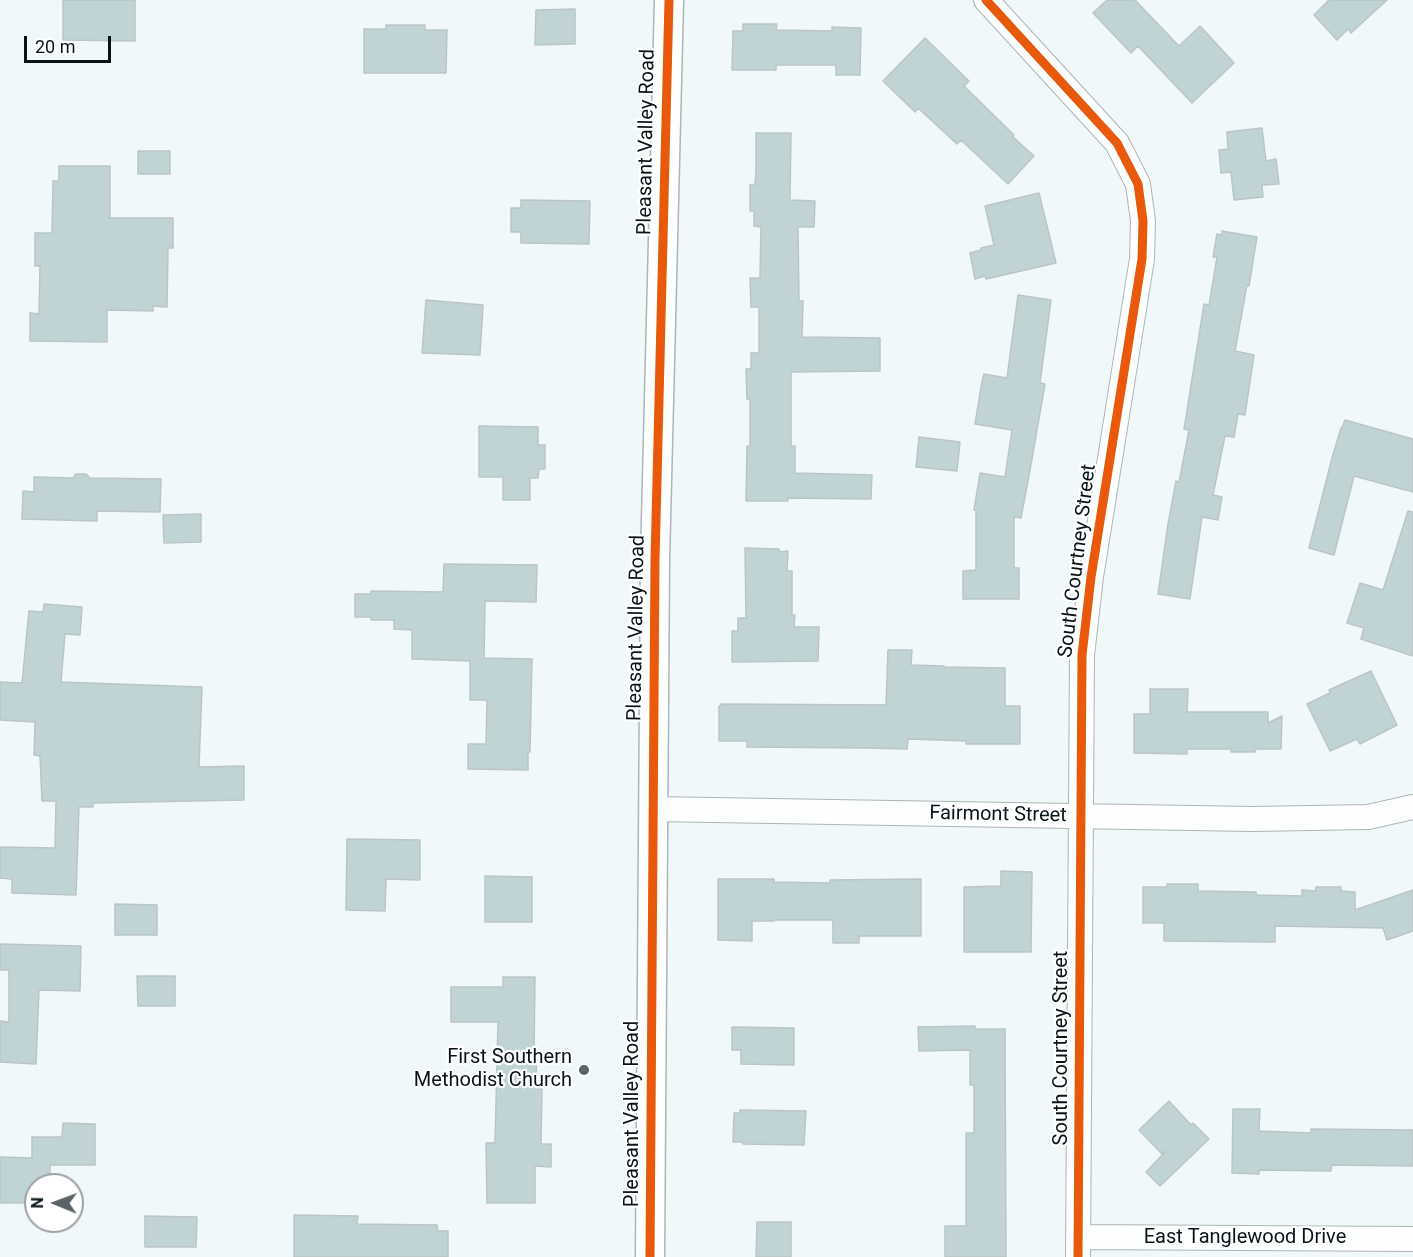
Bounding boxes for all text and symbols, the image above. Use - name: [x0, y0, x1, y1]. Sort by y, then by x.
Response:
- scale bar: [27, 24, 114, 62]
- text: 20 m: [35, 36, 75, 57]
- street label: Pleasant Valley Road: [633, 49, 661, 235]
- street label: South Courtney Street: [1054, 463, 1102, 659]
- street label: Pleasant Valley Road: [623, 535, 651, 721]
- street label: Fairmont Street: [929, 802, 1067, 828]
- street label: South Courtney Street: [1050, 951, 1074, 1145]
- street label: Pleasant Valley Road: [621, 1021, 645, 1207]
- place label: First Southern Methodist Church: [414, 1046, 572, 1093]
- marker: First Southern Methodist Church: [577, 1063, 591, 1077]
- north arrow: [24, 1173, 84, 1233]
- text: N: [28, 1197, 47, 1209]
- street label: East Tanglewood Drive: [1144, 1226, 1346, 1250]

